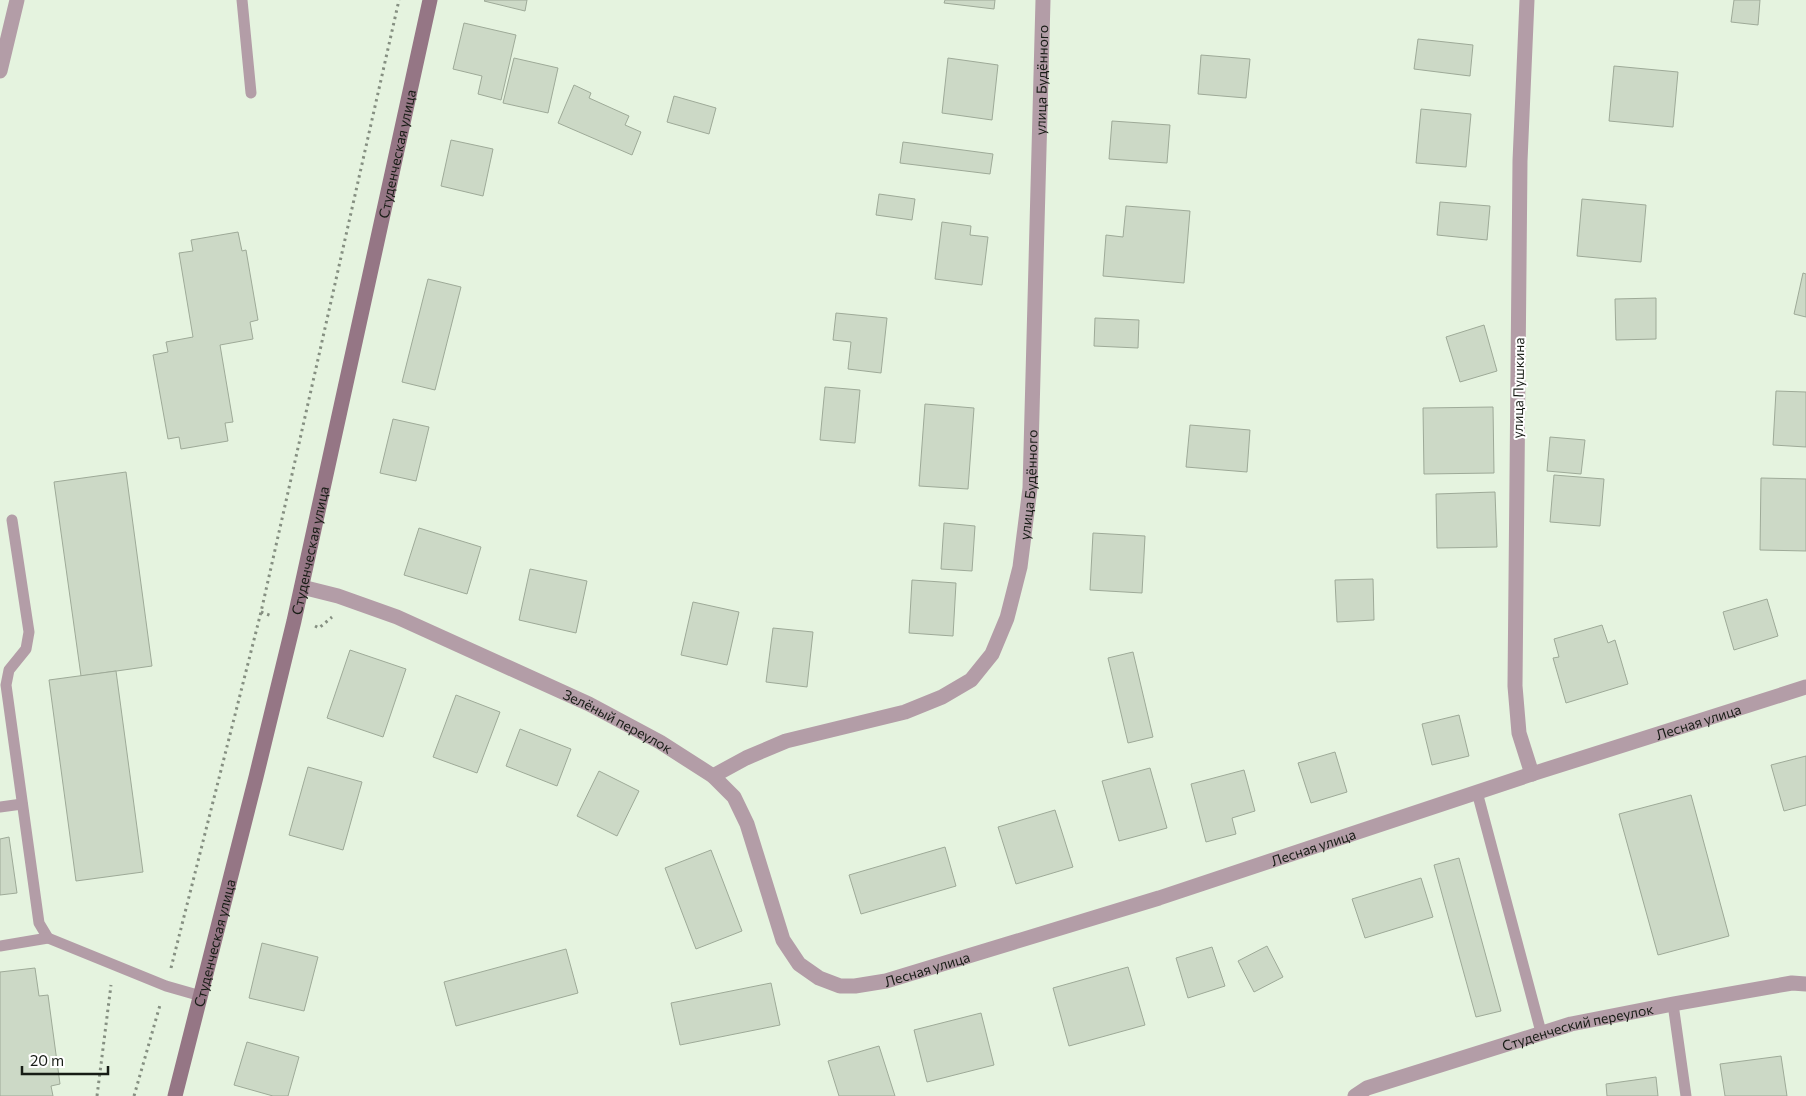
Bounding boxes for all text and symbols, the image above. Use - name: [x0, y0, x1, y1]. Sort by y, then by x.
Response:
- street label: улица Будённого: [1031, 24, 1051, 135]
- street label: Студенческая улица: [374, 88, 419, 220]
- street label: улица Пушкина: [1509, 337, 1527, 439]
- street label: улица Будённого: [1015, 429, 1040, 541]
- street label: Студенческая улица: [287, 484, 332, 616]
- street label: Зелёный переулок: [561, 685, 676, 757]
- street label: Лесная улица: [1653, 700, 1743, 743]
- street label: Лесная улица: [1268, 825, 1358, 869]
- street label: Студенческая улица: [189, 877, 238, 1009]
- street label: Лесная улица: [882, 948, 972, 990]
- street label: Студенческий переулок: [1500, 999, 1655, 1054]
- scale bar: [22, 1044, 109, 1076]
- text: 20 m: [30, 1051, 64, 1069]

